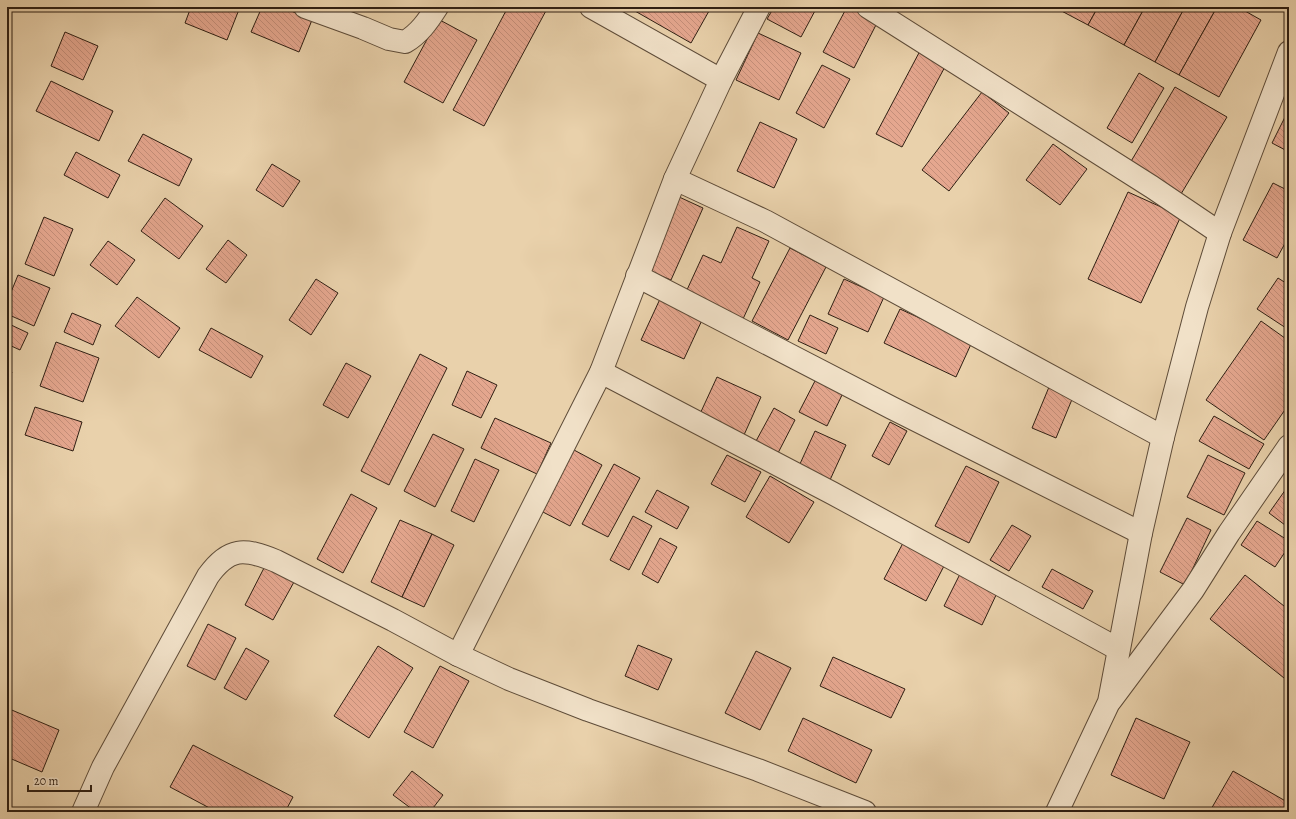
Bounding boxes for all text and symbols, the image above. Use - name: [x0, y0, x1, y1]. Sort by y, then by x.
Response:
- scale bar: [28, 767, 91, 793]
- text: 20 m: [34, 773, 58, 789]

